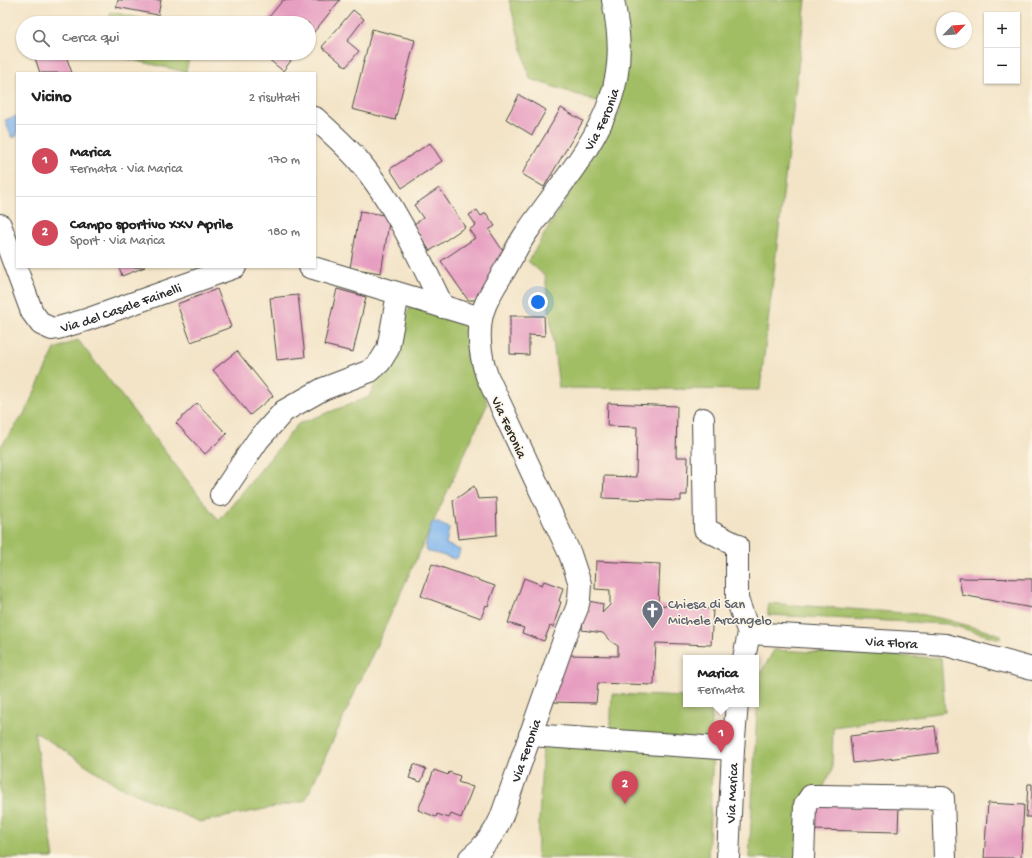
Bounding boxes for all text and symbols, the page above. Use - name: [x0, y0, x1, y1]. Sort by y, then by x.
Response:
- north arrow: [936, 12, 972, 48]
- map controls: [984, 12, 1020, 84]
- button: +: [984, 12, 1020, 48]
- search box: [16, 16, 316, 60]
- icon: search: [30, 27, 52, 49]
- text: Cerca qui: [62, 29, 119, 47]
- button: −: [984, 48, 1020, 84]
- street label: Via Feronia: [581, 86, 625, 155]
- text: Vicino: [32, 88, 72, 108]
- text: 2 risultati: [249, 91, 300, 106]
- text: Marica: [70, 144, 111, 162]
- text: 1: [42, 153, 48, 168]
- text: 170 m: [268, 153, 300, 168]
- text: Fermata · Via Marica: [70, 162, 183, 177]
- text: Campo sportivo XXV Aprile: [70, 216, 233, 234]
- text: 2: [42, 225, 48, 240]
- text: 180 m: [268, 225, 300, 240]
- text: Sport · Via Marica: [70, 234, 165, 249]
- street label: Via del Casale Fainelli: [58, 281, 184, 338]
- your location: [528, 292, 548, 312]
- street label: Via Feronia: [486, 394, 530, 463]
- place label: Chiesa di San Michele Arcangelo: [668, 597, 772, 630]
- church icon: Chiesa di San Michele Arcangelo: [639, 598, 665, 631]
- street label: Via Flora: [864, 634, 919, 654]
- popup: [683, 655, 759, 707]
- text: Marica: [698, 665, 738, 683]
- text: Fermata: [698, 683, 744, 698]
- street label: Via Feronia: [508, 716, 547, 786]
- pin: 1: [708, 720, 734, 753]
- street label: Via Marica: [724, 762, 743, 825]
- pin: 2: [612, 771, 638, 804]

